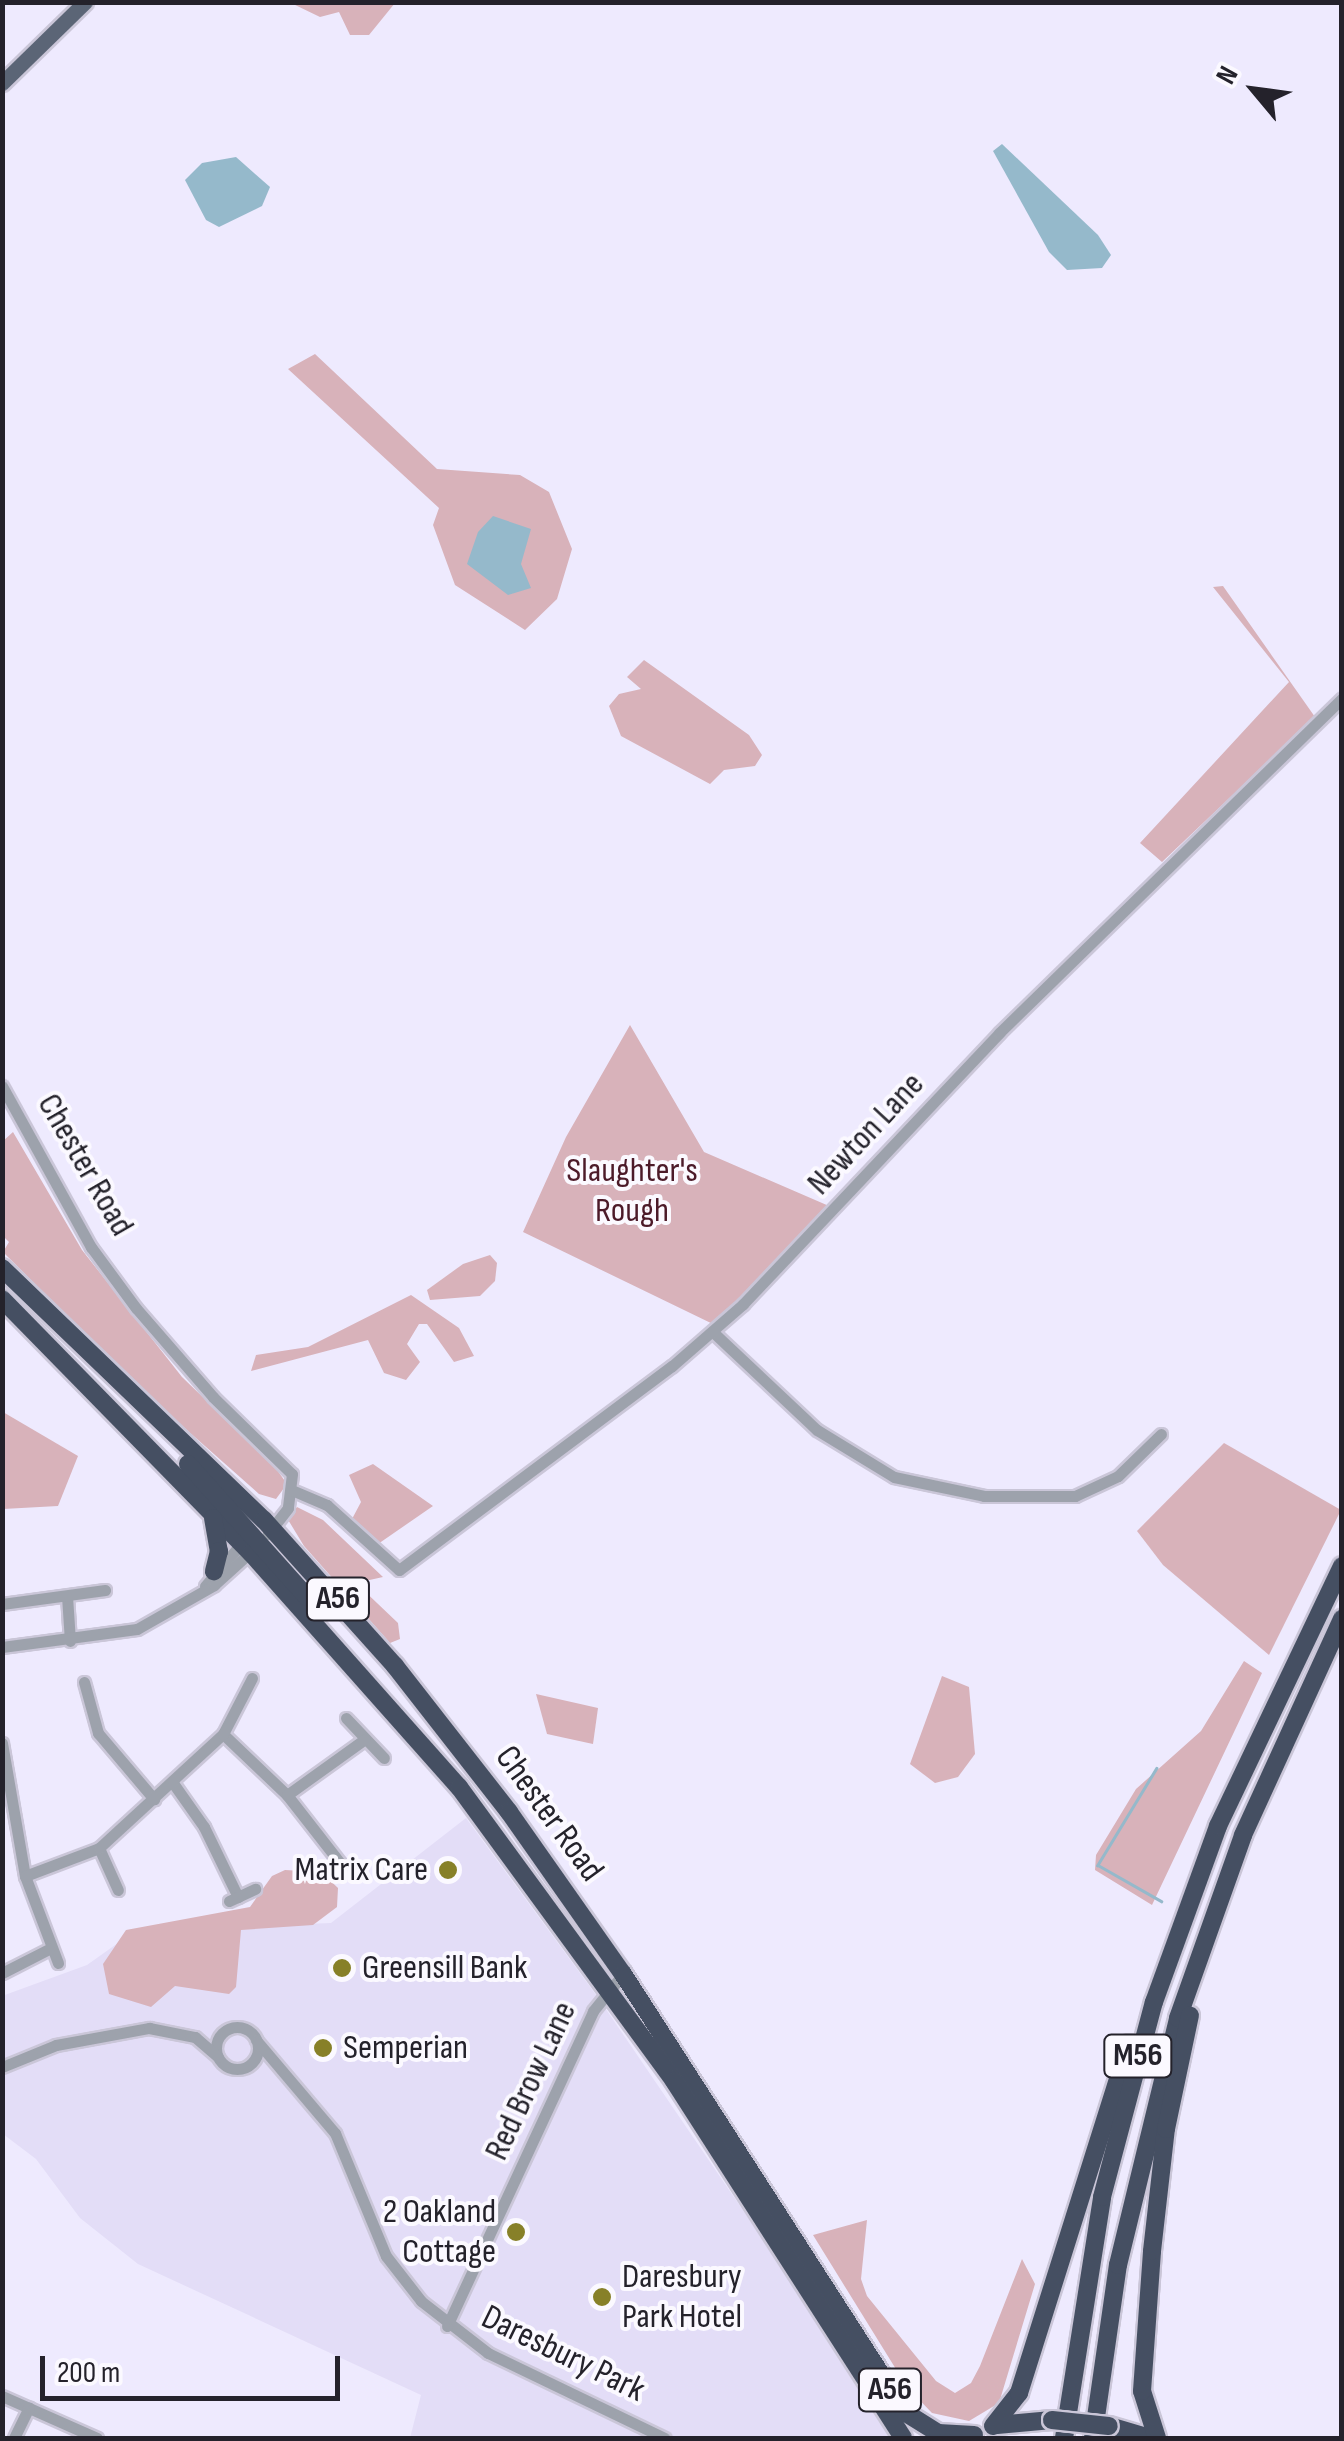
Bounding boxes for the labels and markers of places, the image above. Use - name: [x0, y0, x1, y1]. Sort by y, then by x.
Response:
- place label: Matrix Care: [294, 1849, 428, 1891]
- marker: Matrix Care: [437, 1859, 459, 1881]
- place label: Greensill Bank: [362, 1947, 527, 1989]
- marker: Greensill Bank: [331, 1957, 353, 1979]
- place label: Semperian: [343, 2027, 468, 2069]
- marker: Semperian: [312, 2037, 334, 2059]
- place label: 2 Oakland Cottage: [383, 2191, 496, 2273]
- marker: 2 Oakland Cottage: [505, 2221, 527, 2243]
- place label: Daresbury Park Hotel: [622, 2256, 742, 2338]
- marker: Daresbury Park Hotel: [591, 2286, 613, 2308]

